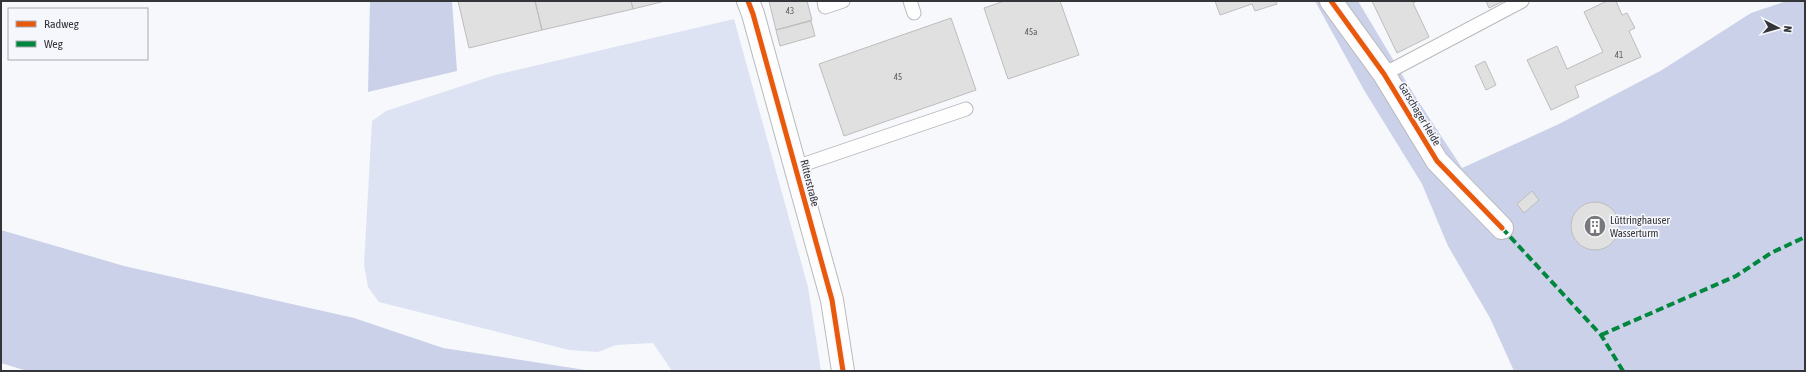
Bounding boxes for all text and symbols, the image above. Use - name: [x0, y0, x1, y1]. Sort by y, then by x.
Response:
- house number: 43: [786, 6, 794, 16]
- legend: [8, 8, 148, 60]
- north arrow: [1758, 8, 1798, 48]
- text: Radweg: [44, 17, 80, 31]
- text: N: [1782, 25, 1794, 33]
- house number: 45a: [1025, 27, 1037, 37]
- text: Weg: [44, 37, 64, 51]
- house number: 41: [1615, 50, 1623, 60]
- house number: 45: [894, 72, 902, 82]
- street label: Garschager Heide: [1397, 80, 1443, 148]
- street label: Ritterstraße: [798, 158, 822, 208]
- building icon: Lüttringhauser Wasserturm: [1582, 213, 1608, 239]
- place label: Lüttringhauser Wasserturm: [1610, 214, 1670, 239]

